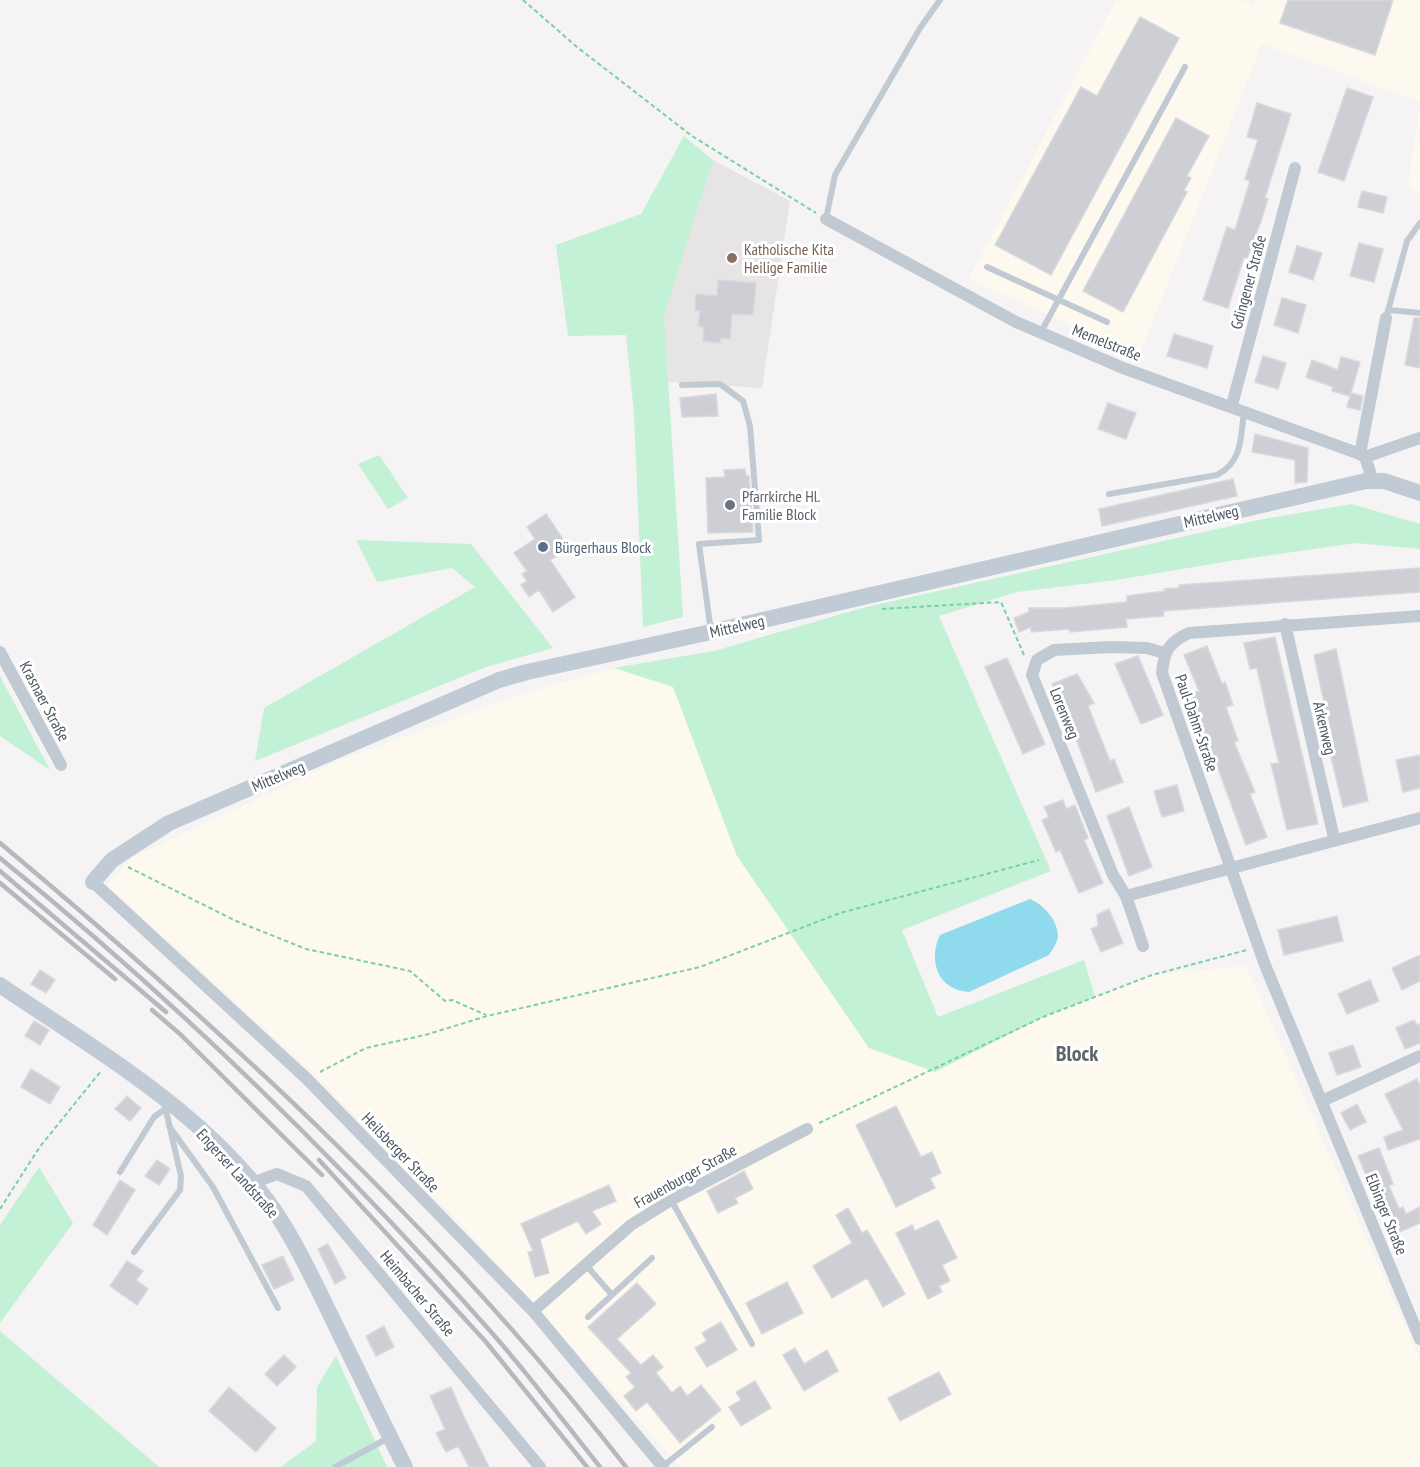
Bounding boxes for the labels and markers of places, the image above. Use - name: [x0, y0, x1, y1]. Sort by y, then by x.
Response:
- place label: Katholische Kita Heilige Familie: [744, 239, 834, 277]
- marker: Katholische Kita Heilige Familie: [725, 251, 739, 265]
- place label: Pfarrkirche Hl. Familie Block: [742, 486, 821, 524]
- marker: Pfarrkirche Hl. Familie Block: [723, 498, 737, 512]
- place label: Bürgerhaus Block: [555, 537, 652, 557]
- marker: Bürgerhaus Block: [536, 540, 550, 554]

